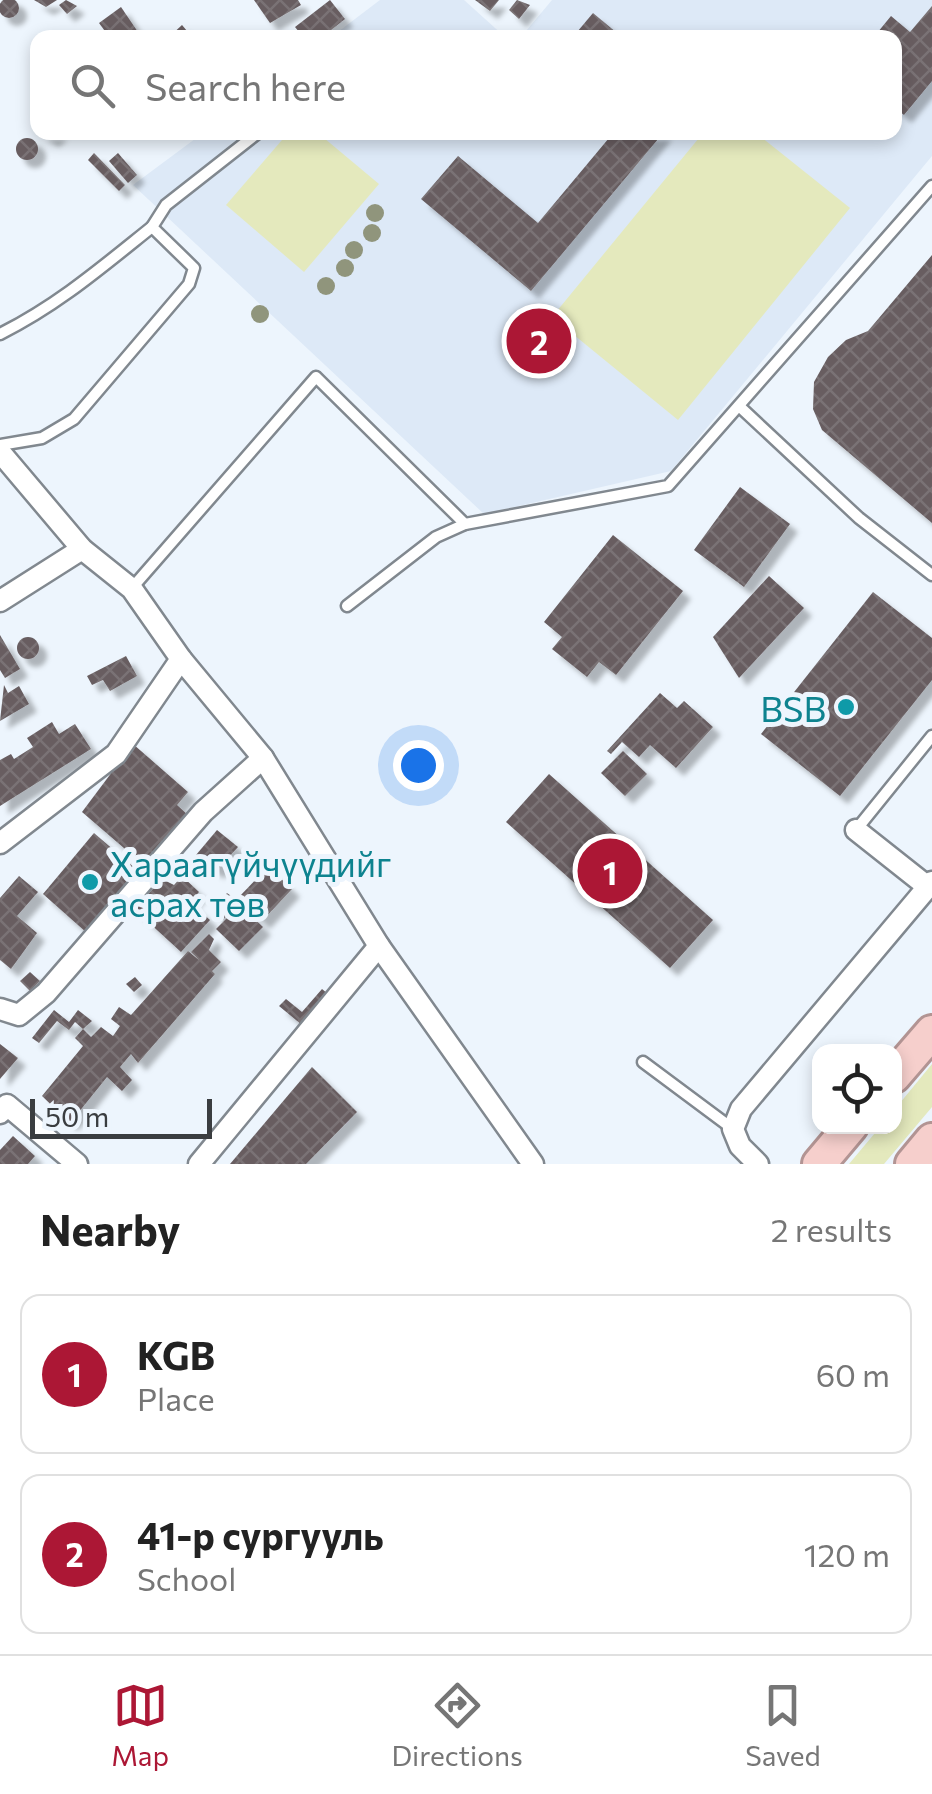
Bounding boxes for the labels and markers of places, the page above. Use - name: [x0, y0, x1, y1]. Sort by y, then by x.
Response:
- pin: 2: [506, 304, 572, 378]
- place label: BSB: [760, 686, 826, 729]
- marker: BSB: [835, 696, 857, 718]
- pin: 1: [578, 834, 642, 908]
- place label: Хараагүйчүүдийг асрах төв: [110, 841, 391, 924]
- marker: Хараагүйчүүдийг асрах төв: [79, 871, 101, 893]

